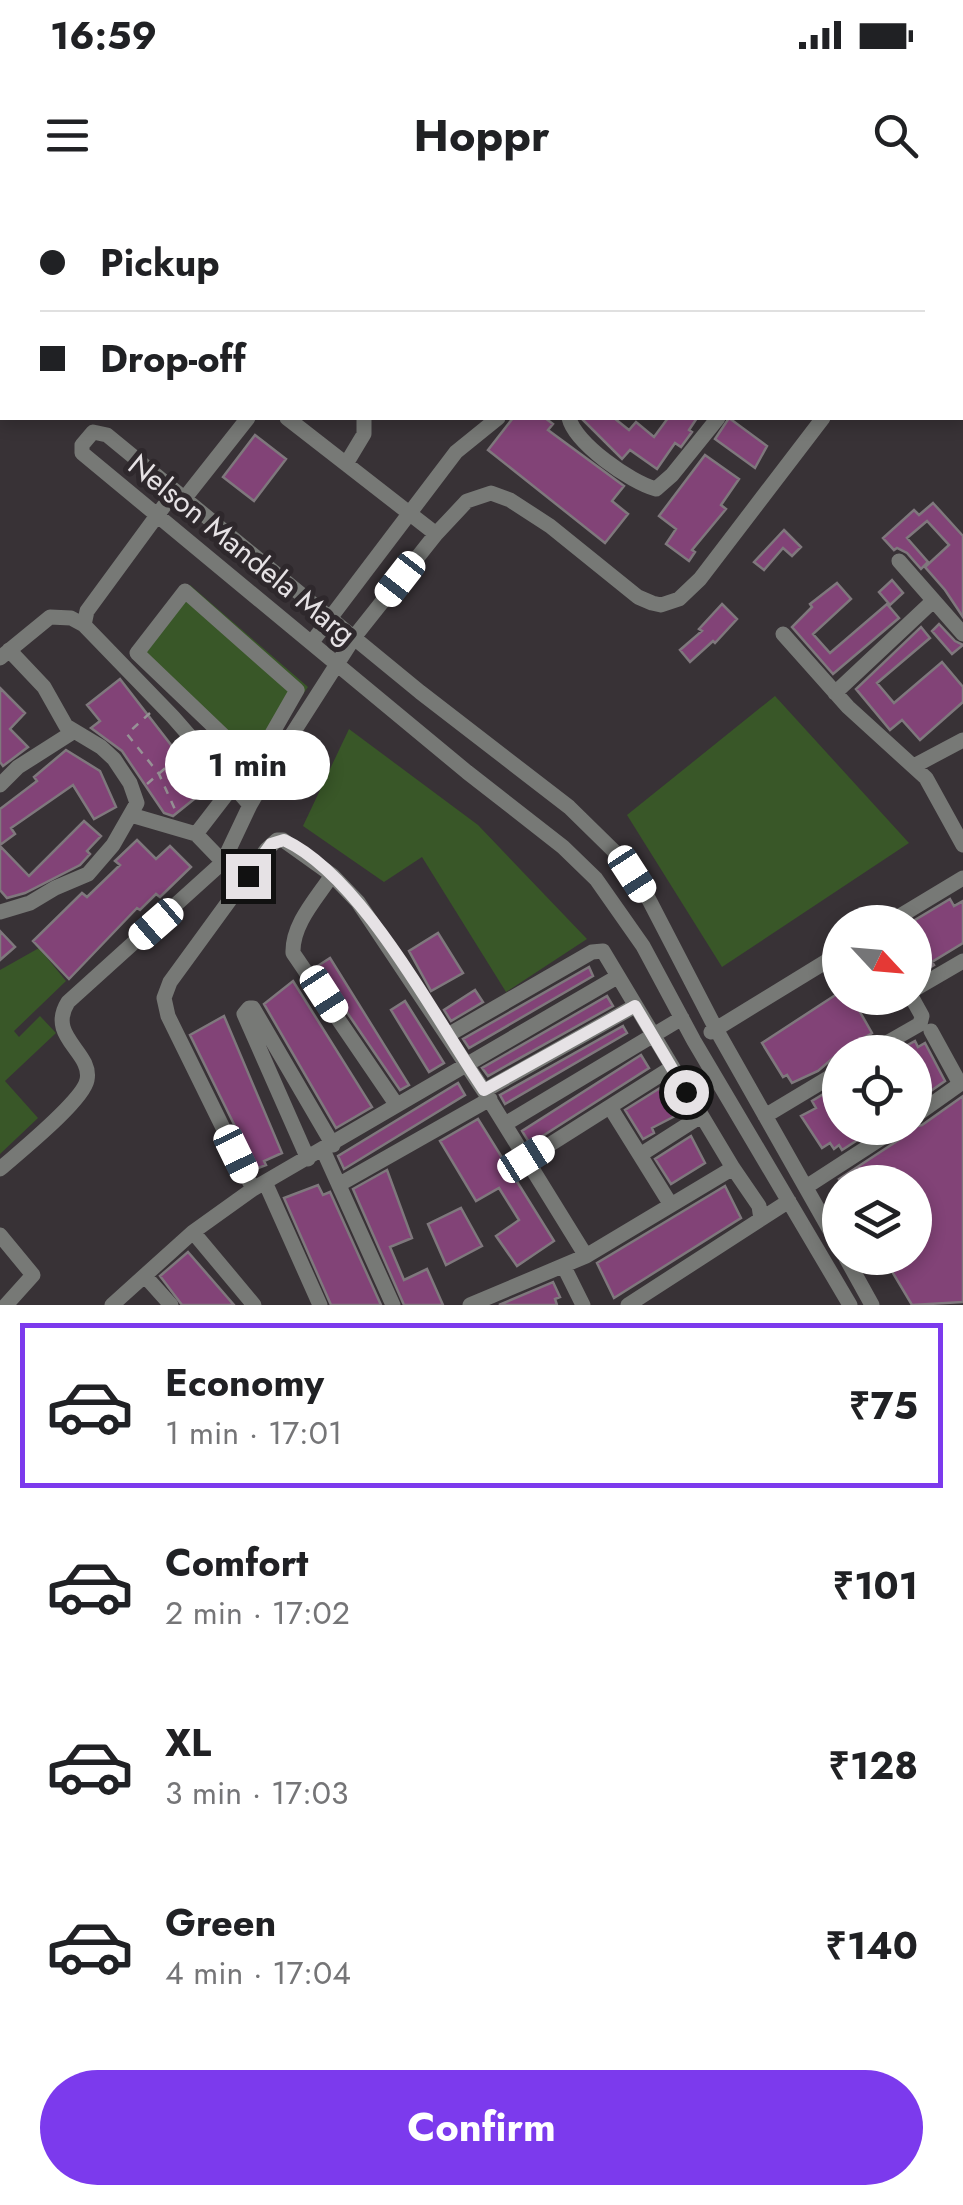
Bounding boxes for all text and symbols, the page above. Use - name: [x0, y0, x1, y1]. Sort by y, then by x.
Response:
- text: 16:59: [50, 8, 157, 63]
- text: Hoppr: [414, 103, 549, 168]
- icon: menu: [40, 108, 95, 163]
- icon: search: [868, 108, 923, 163]
- text: Pickup: [100, 235, 220, 290]
- text: Drop-off: [100, 331, 246, 386]
- street label: Nelson Mandela Marg: [119, 444, 365, 654]
- car: [370, 546, 430, 612]
- callout: 1 min: [166, 731, 330, 801]
- text: 1 min: [208, 742, 287, 788]
- car: [603, 841, 661, 907]
- route end: [226, 854, 271, 899]
- car: [124, 893, 188, 955]
- north arrow: [822, 905, 932, 1015]
- map controls: [822, 905, 932, 1275]
- car: [295, 961, 353, 1027]
- button: locate: [822, 1035, 932, 1145]
- route start: [664, 1070, 709, 1115]
- car: [209, 1120, 263, 1188]
- car: [493, 1130, 559, 1188]
- button: layers: [822, 1165, 932, 1275]
- text: Economy: [165, 1355, 324, 1410]
- icon: car: [45, 1361, 135, 1451]
- text: ₹75: [849, 1378, 918, 1433]
- text: 1 min · 17:01: [165, 1410, 342, 1456]
- text: Comfort: [165, 1535, 308, 1590]
- icon: car: [45, 1541, 135, 1631]
- text: ₹101: [832, 1558, 918, 1613]
- text: 2 min · 17:02: [165, 1590, 350, 1636]
- text: XL: [165, 1715, 211, 1770]
- icon: car: [45, 1721, 135, 1811]
- text: ₹128: [828, 1738, 918, 1793]
- text: 3 min · 17:03: [165, 1770, 348, 1816]
- text: Green: [165, 1895, 276, 1950]
- icon: car: [45, 1901, 135, 1991]
- text: ₹140: [825, 1918, 918, 1973]
- text: 4 min · 17:04: [165, 1950, 351, 1996]
- button: Confirm: [40, 2070, 923, 2185]

